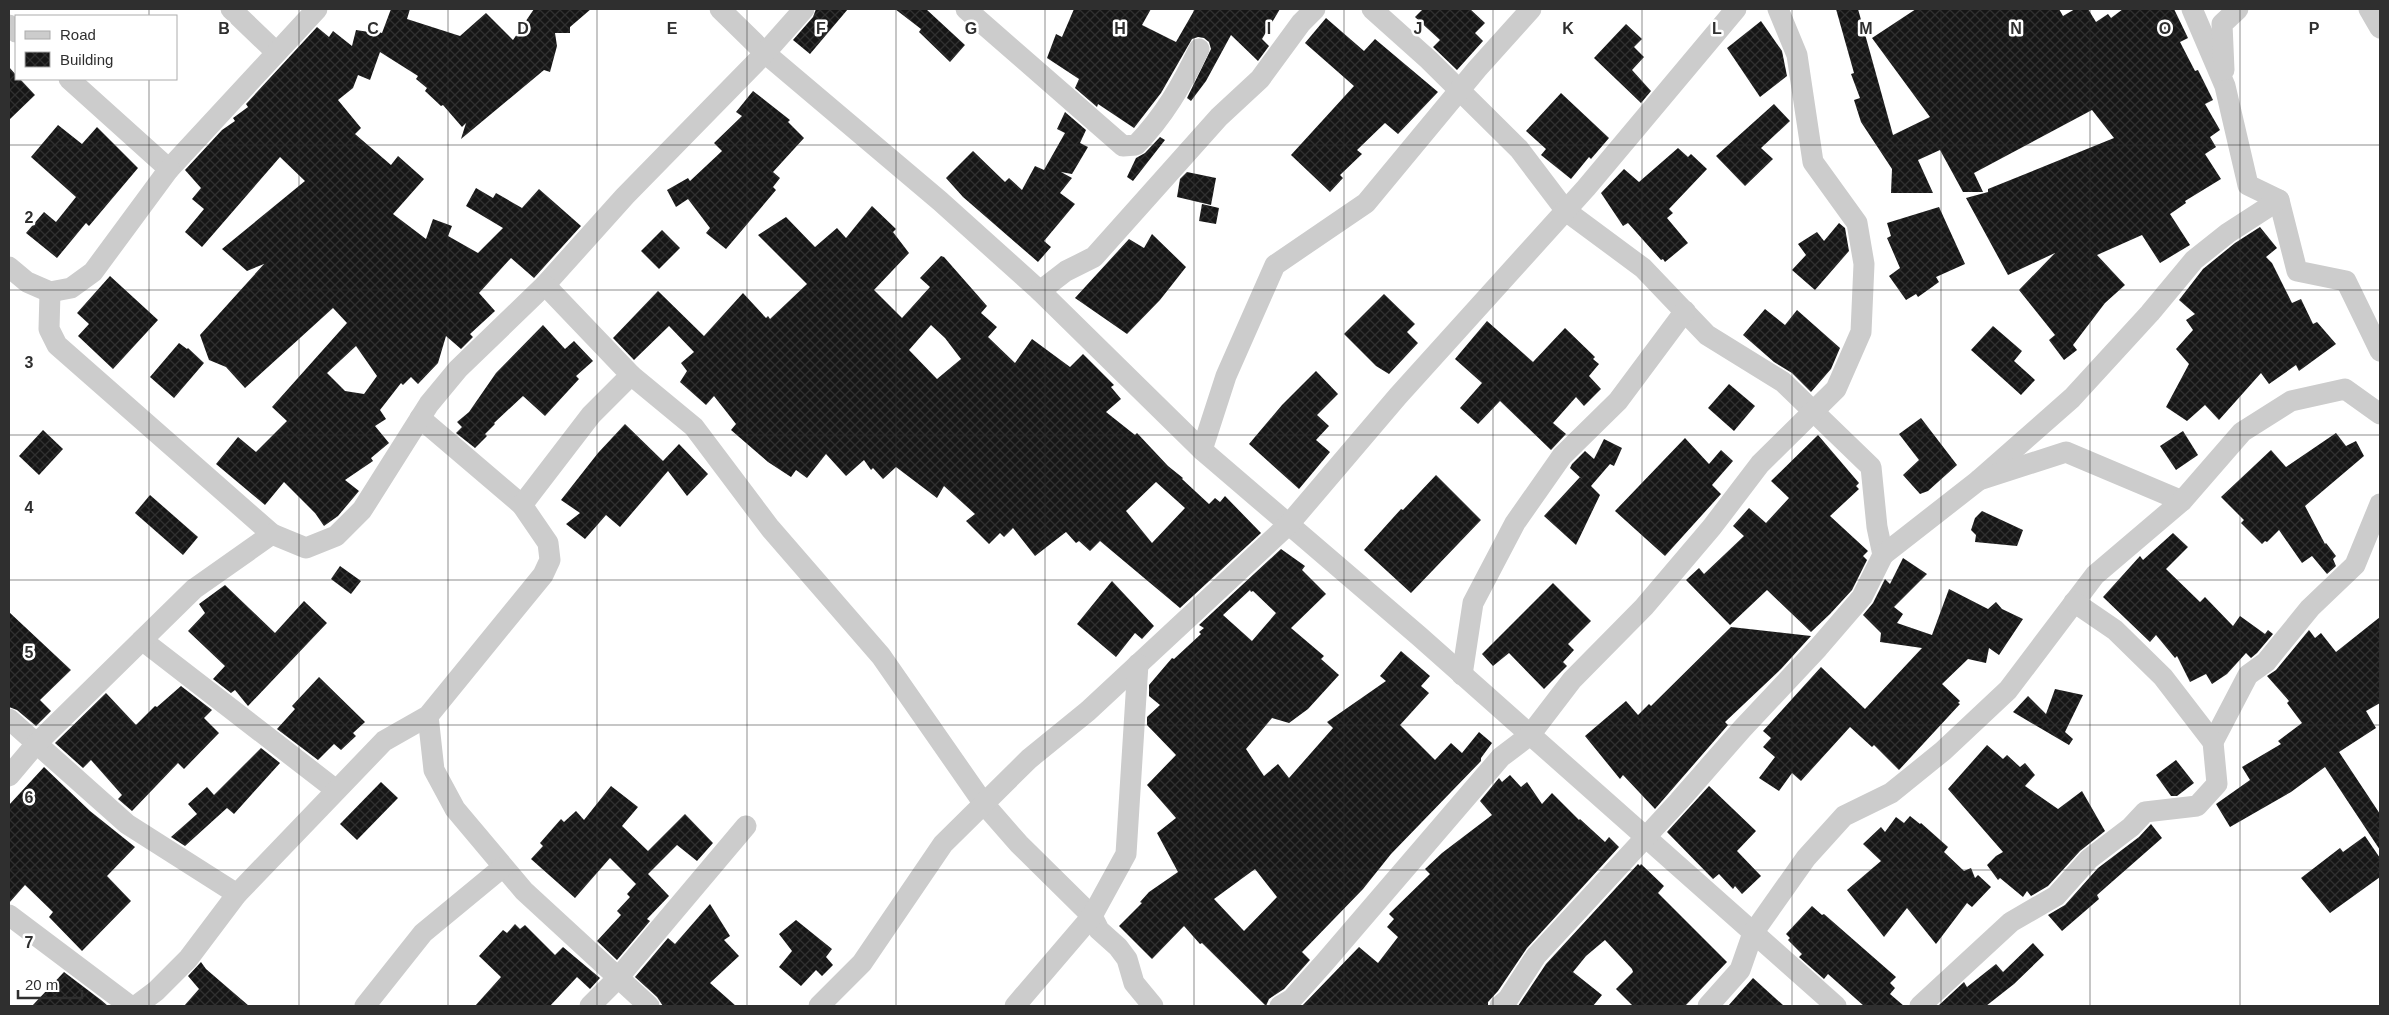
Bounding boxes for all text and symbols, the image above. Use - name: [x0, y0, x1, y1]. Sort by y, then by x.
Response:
- legend: [15, 15, 178, 80]
- text: B: [218, 20, 230, 37]
- text: C: [367, 20, 379, 37]
- text: D: [517, 20, 529, 37]
- text: E: [667, 20, 678, 37]
- text: F: [816, 20, 826, 37]
- text: G: [965, 20, 977, 37]
- text: H: [1114, 20, 1126, 37]
- text: I: [1267, 20, 1271, 37]
- text: J: [1414, 20, 1422, 37]
- text: K: [1562, 20, 1574, 37]
- text: L: [1712, 20, 1722, 37]
- text: M: [1859, 20, 1873, 37]
- text: N: [2010, 20, 2022, 37]
- text: O: [2159, 20, 2171, 37]
- text: P: [2309, 20, 2320, 37]
- text: Road: [60, 26, 96, 43]
- text: Building: [60, 51, 113, 68]
- text: 2: [25, 209, 34, 226]
- text: 3: [25, 354, 34, 371]
- text: 4: [25, 499, 34, 516]
- text: 5: [25, 644, 34, 661]
- text: 6: [25, 789, 34, 806]
- text: 7: [25, 934, 34, 951]
- scale bar: [18, 968, 81, 1000]
- text: 20 m: [25, 976, 58, 993]

